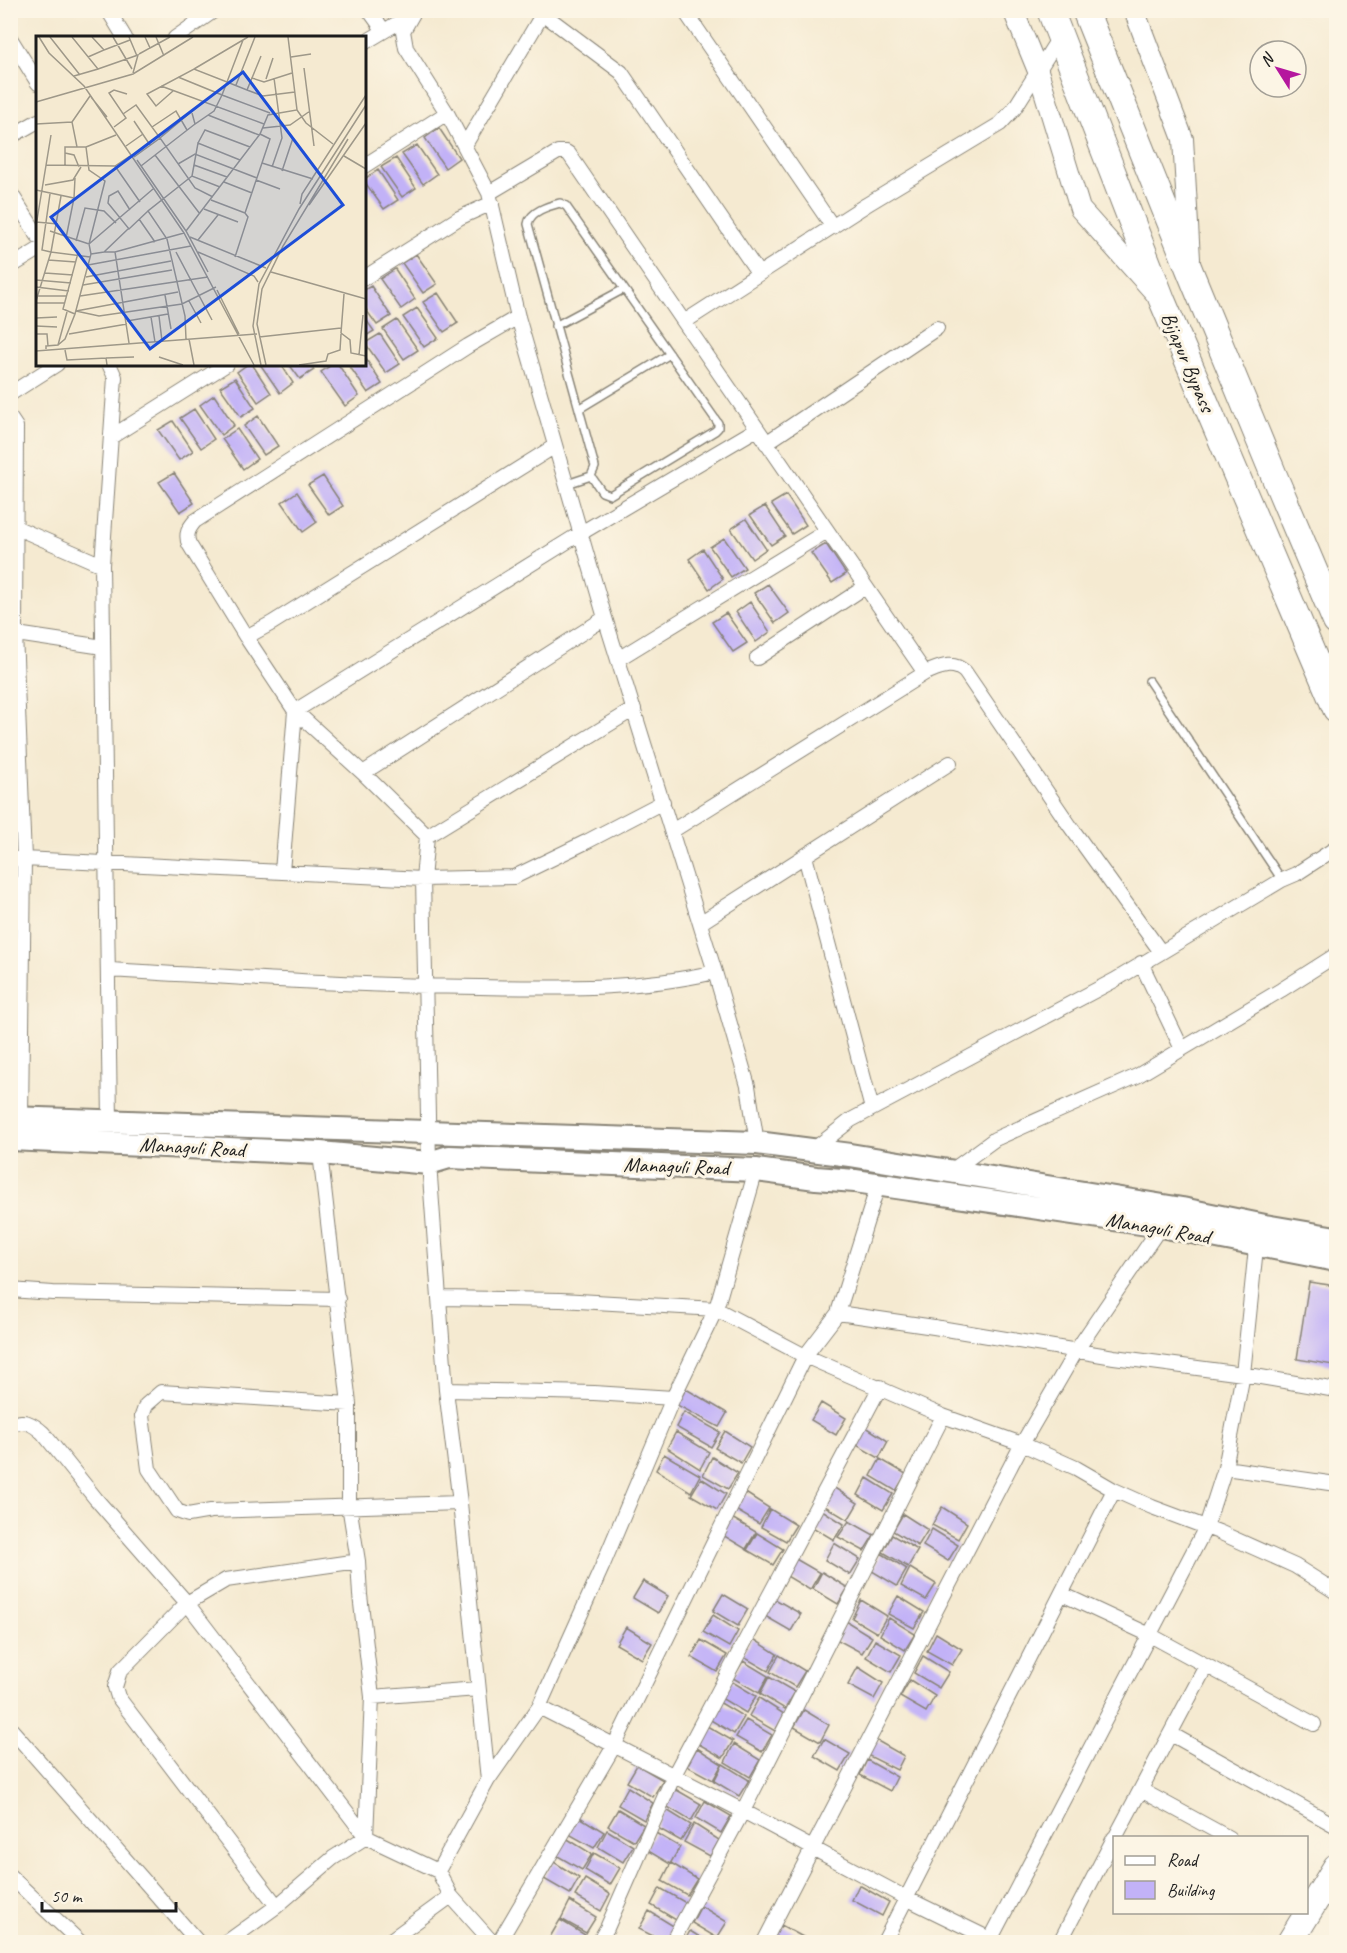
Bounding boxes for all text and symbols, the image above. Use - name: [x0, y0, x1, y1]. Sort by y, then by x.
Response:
- inset map: [36, 36, 366, 366]
- north arrow: [1248, 39, 1308, 99]
- text: N: [1256, 48, 1280, 71]
- street label: Bijapur Bypass: [1155, 308, 1221, 417]
- street label: Managuli Road: [139, 1131, 249, 1163]
- street label: Managuli Road: [623, 1151, 733, 1181]
- street label: Managuli Road: [1104, 1206, 1216, 1251]
- legend: [1113, 1836, 1308, 1914]
- text: Road: [1167, 1849, 1200, 1871]
- scale bar: [42, 1875, 176, 1913]
- text: Building: [1167, 1879, 1216, 1901]
- text: 50 m: [51, 1885, 84, 1907]

